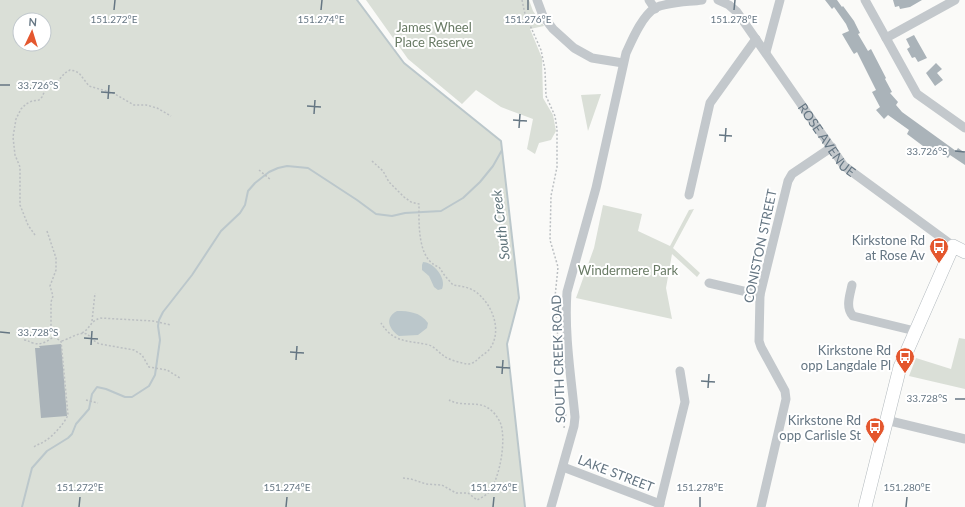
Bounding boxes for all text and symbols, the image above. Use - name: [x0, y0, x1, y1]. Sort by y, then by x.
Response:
- north arrow: [12, 12, 52, 52]
- text: 151.272°E: [90, 13, 138, 25]
- text: 151.274°E: [297, 13, 345, 25]
- text: 151.276°E: [504, 13, 552, 25]
- text: 151.278°E: [710, 13, 758, 25]
- text: N: [28, 15, 37, 28]
- park label: James Wheel Place Reserve: [395, 19, 474, 50]
- text: 33.726°S: [18, 79, 58, 91]
- street label: ROSE AVENUE: [795, 100, 859, 180]
- text: 33.726°S: [907, 145, 947, 157]
- street label: CONISTON STREET: [740, 187, 780, 304]
- water label: South Creek: [487, 189, 513, 261]
- place label: Kirkstone Rd at Rose Av: [852, 232, 925, 263]
- bus stop icon: Kirkstone Rd at Rose Av: [928, 236, 950, 264]
- park label: Windermere Park: [578, 262, 679, 278]
- street label: SOUTH CREEK ROAD: [548, 294, 568, 424]
- text: 33.728°S: [18, 326, 58, 338]
- place label: Kirkstone Rd opp Langdale Pl: [801, 342, 891, 373]
- bus stop icon: Kirkstone Rd opp Langdale Pl: [894, 346, 916, 374]
- text: 33.728°S: [907, 392, 947, 404]
- place label: Kirkstone Rd opp Carlisle St: [779, 412, 861, 443]
- bus stop icon: Kirkstone Rd opp Carlisle St: [864, 416, 886, 444]
- street label: LAKE STREET: [576, 451, 657, 495]
- text: 151.272°E: [56, 481, 104, 493]
- text: 151.274°E: [263, 481, 311, 493]
- text: 151.276°E: [470, 481, 518, 493]
- text: 151.278°E: [676, 481, 724, 493]
- text: 151.280°E: [883, 481, 931, 493]

